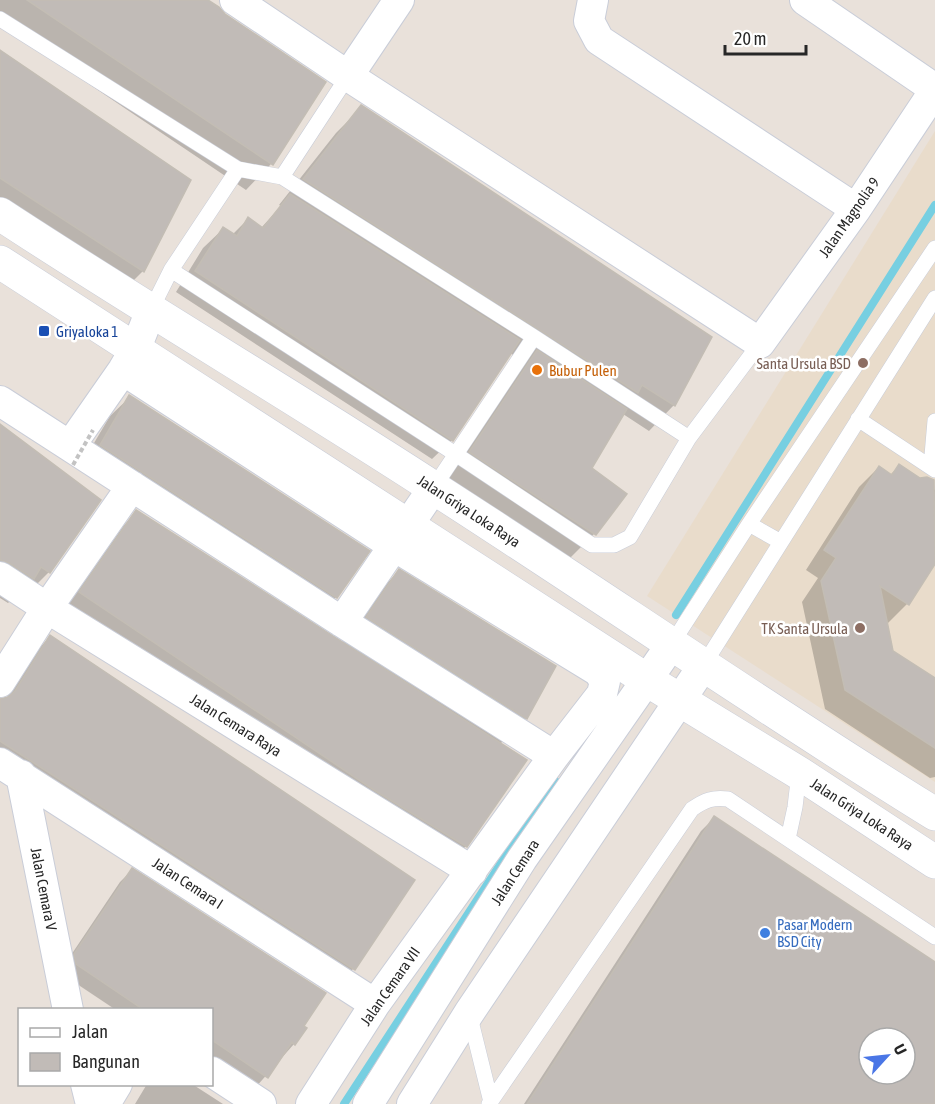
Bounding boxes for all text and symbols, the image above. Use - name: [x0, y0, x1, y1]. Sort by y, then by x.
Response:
- scale bar: [725, 18, 806, 56]
- text: 20 m: [734, 28, 766, 49]
- street label: Jalan Magnolia 9: [815, 174, 883, 260]
- place label: Griyaloka 1: [56, 323, 118, 340]
- marker: Griyaloka 1: [37, 324, 51, 338]
- place label: Santa Ursula BSD: [756, 355, 851, 372]
- marker: Santa Ursula BSD: [856, 356, 870, 370]
- place label: Bubur Pulen: [549, 362, 617, 379]
- marker: Bubur Pulen: [530, 363, 544, 377]
- street label: Jalan Griya Loka Raya: [415, 471, 524, 551]
- place label: TK Santa Ursula: [761, 620, 848, 637]
- marker: TK Santa Ursula: [853, 621, 867, 635]
- street label: Jalan Cemara Raya: [187, 690, 285, 760]
- street label: Jalan Griya Loka Raya: [808, 774, 917, 854]
- street label: Jalan Cemara: [488, 836, 542, 908]
- street label: Jalan Cemara V: [28, 846, 60, 932]
- street label: Jalan Cemara I: [150, 854, 226, 912]
- place label: Pasar Modern BSD City: [777, 916, 853, 950]
- marker: Pasar Modern BSD City: [758, 926, 772, 940]
- street label: Jalan Cemara VII: [357, 944, 423, 1028]
- legend: [18, 1008, 213, 1086]
- text: Jalan: [72, 1021, 108, 1042]
- north arrow: [857, 1026, 917, 1086]
- text: U: [890, 1041, 911, 1057]
- text: Bangunan: [72, 1051, 140, 1072]

